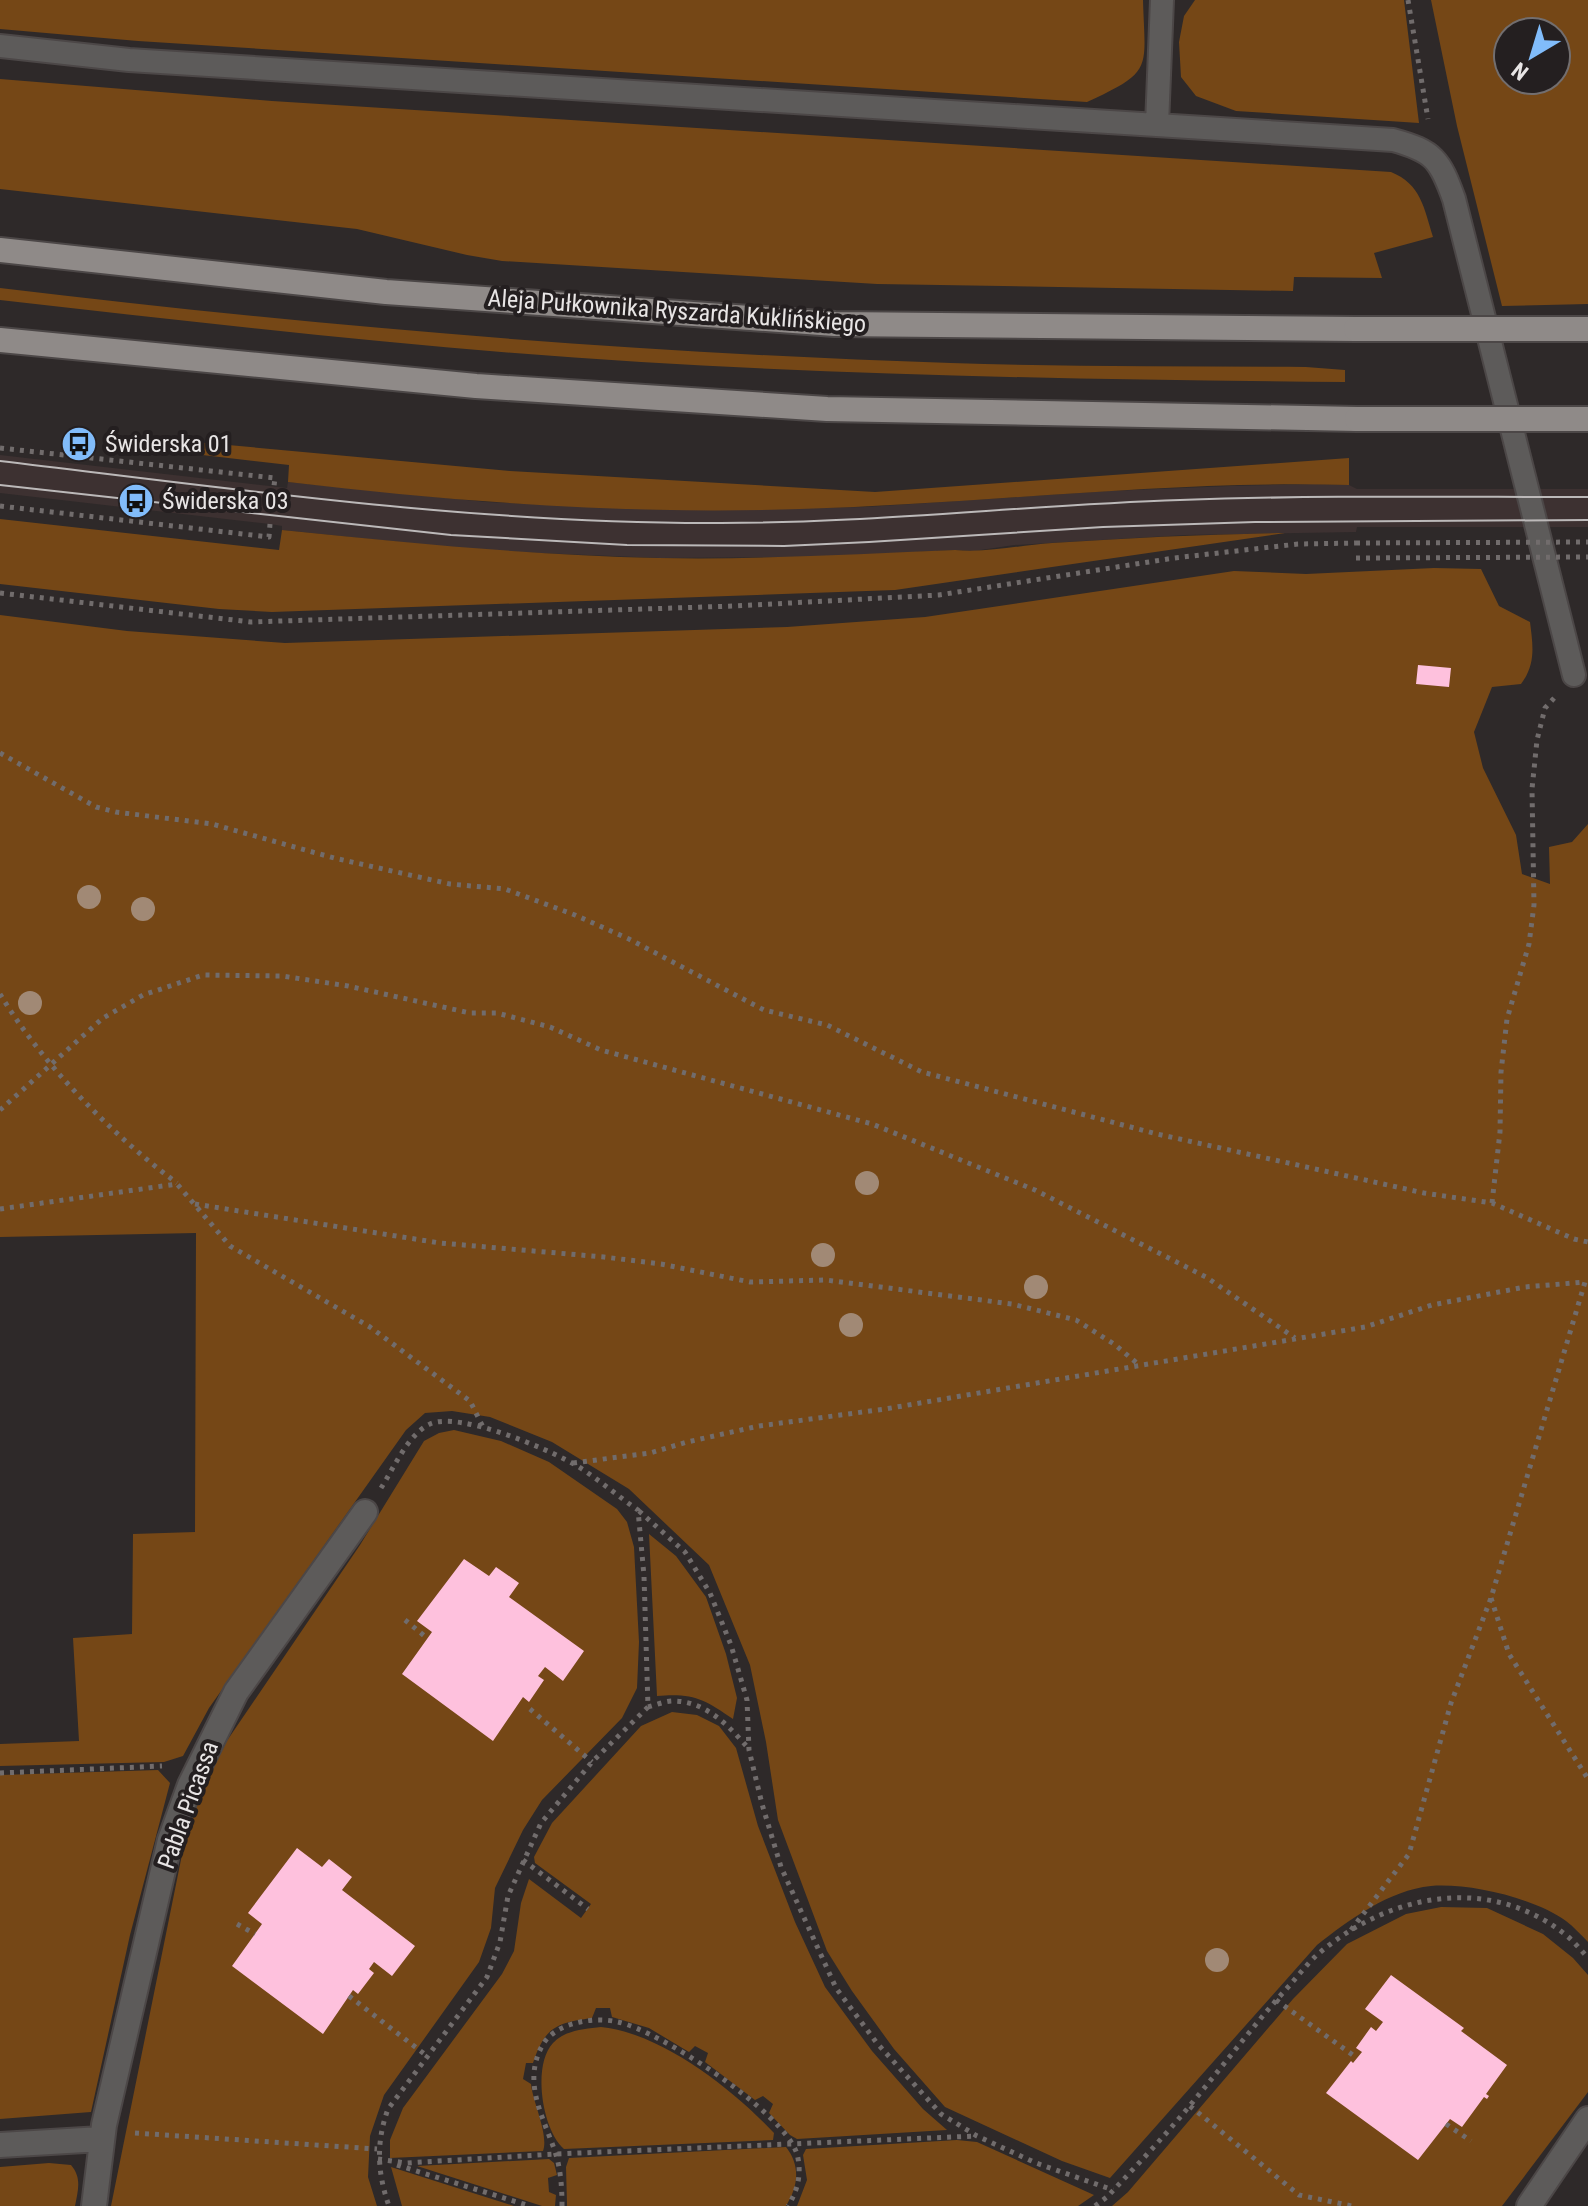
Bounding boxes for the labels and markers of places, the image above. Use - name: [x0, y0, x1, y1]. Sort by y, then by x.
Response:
- bus stop icon: Świderska 01: [60, 425, 98, 463]
- place label: Świderska 01: [105, 430, 231, 458]
- bus stop icon: Świderska 03: [117, 482, 155, 520]
- place label: Świderska 03: [162, 487, 288, 515]

